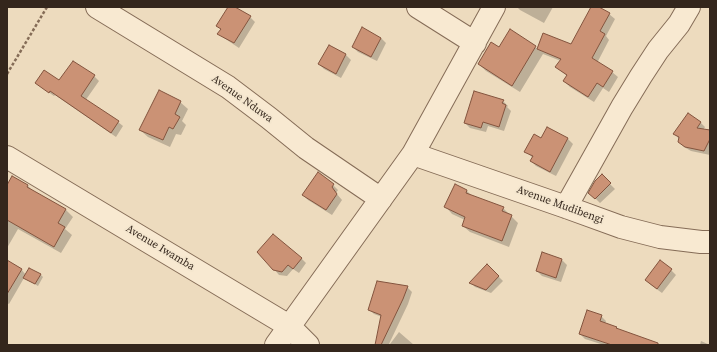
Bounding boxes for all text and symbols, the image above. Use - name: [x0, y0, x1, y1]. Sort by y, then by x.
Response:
- street label: Avenue Nduwa: [209, 72, 275, 126]
- street label: Avenue Mudibengi: [515, 183, 605, 227]
- street label: Avenue Iwamba: [123, 222, 197, 274]

